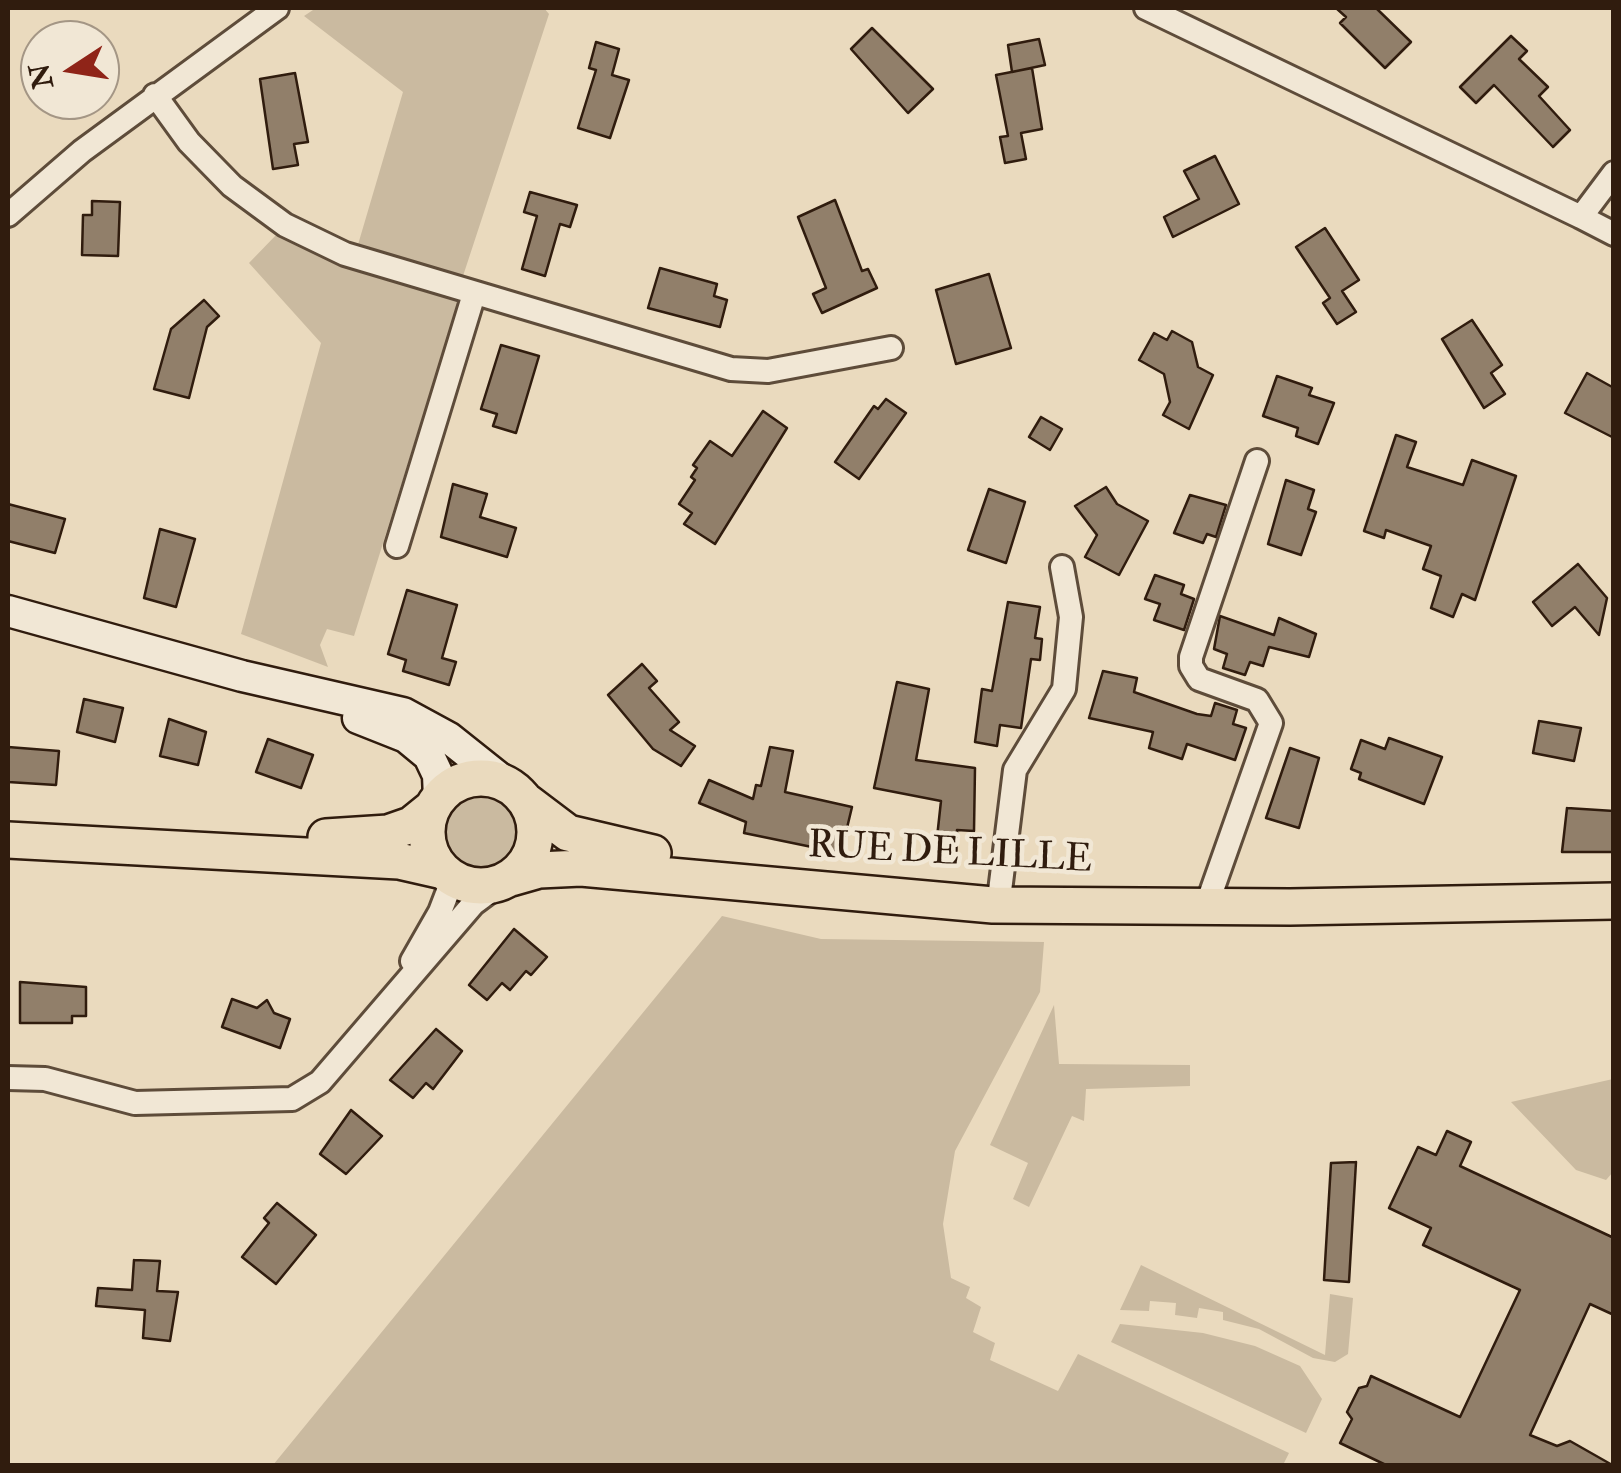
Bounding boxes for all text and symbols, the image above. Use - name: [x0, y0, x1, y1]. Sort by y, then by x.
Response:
- north arrow: [20, 20, 120, 120]
- text: N: [22, 60, 62, 92]
- street label: RUE DE LILLE: [807, 825, 1093, 885]

